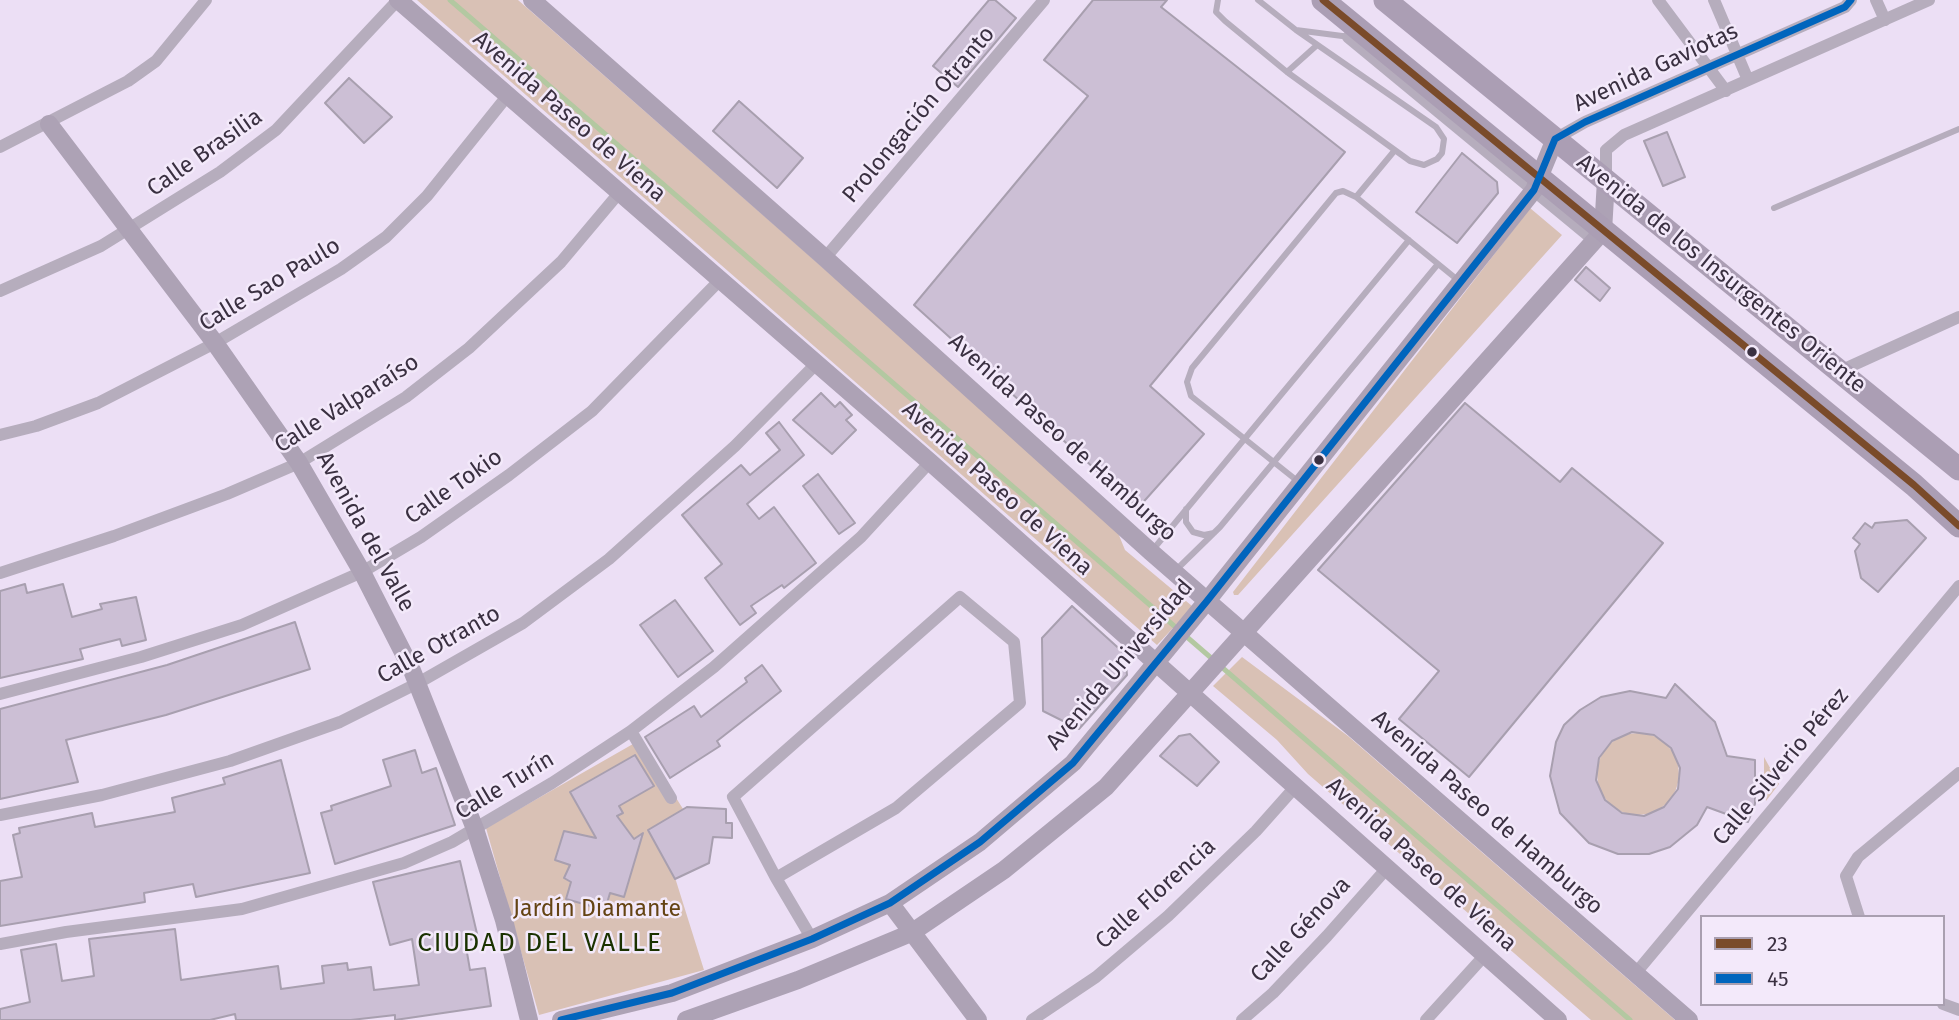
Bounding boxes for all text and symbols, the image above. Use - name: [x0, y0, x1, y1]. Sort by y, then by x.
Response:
- street label: Avenida Gaviotas: [1569, 18, 1743, 118]
- street label: Prolongación Otranto: [837, 21, 1001, 209]
- street label: Avenida Paseo de Viena: [467, 26, 671, 208]
- street label: Calle Brasilia: [142, 103, 268, 203]
- street label: Avenida de los Insurgentes Oriente: [1571, 149, 1871, 399]
- street label: Calle Sao Paulo: [195, 232, 345, 338]
- street label: Avenida Paseo de Hamburgo: [942, 328, 1182, 548]
- unlabelled marker: [1745, 345, 1759, 359]
- street label: Calle Valparaíso: [270, 349, 424, 459]
- street label: Avenida Paseo de Viena: [896, 396, 1098, 582]
- street label: Calle Tokio: [400, 443, 508, 531]
- street label: Avenida del Valle: [310, 447, 420, 617]
- unlabelled marker: [1312, 453, 1326, 467]
- street label: Avenida Universidad: [1041, 574, 1199, 756]
- street label: Calle Otranto: [373, 600, 505, 690]
- street label: Calle Silverio Pérez: [1707, 683, 1855, 851]
- street label: Avenida Paseo de Hamburgo: [1366, 705, 1608, 921]
- street label: Calle Turín: [451, 746, 559, 826]
- street label: Avenida Paseo de Viena: [1320, 772, 1522, 958]
- street label: Calle Florencia: [1090, 833, 1222, 955]
- street label: Calle Génova: [1245, 871, 1357, 989]
- park label: Jardín Diamante: [513, 896, 681, 924]
- legend: [1700, 915, 1945, 1006]
- district label: CIUDAD DEL VALLE: [419, 928, 661, 960]
- text: 23: [1767, 931, 1788, 957]
- text: 45: [1767, 966, 1788, 992]

